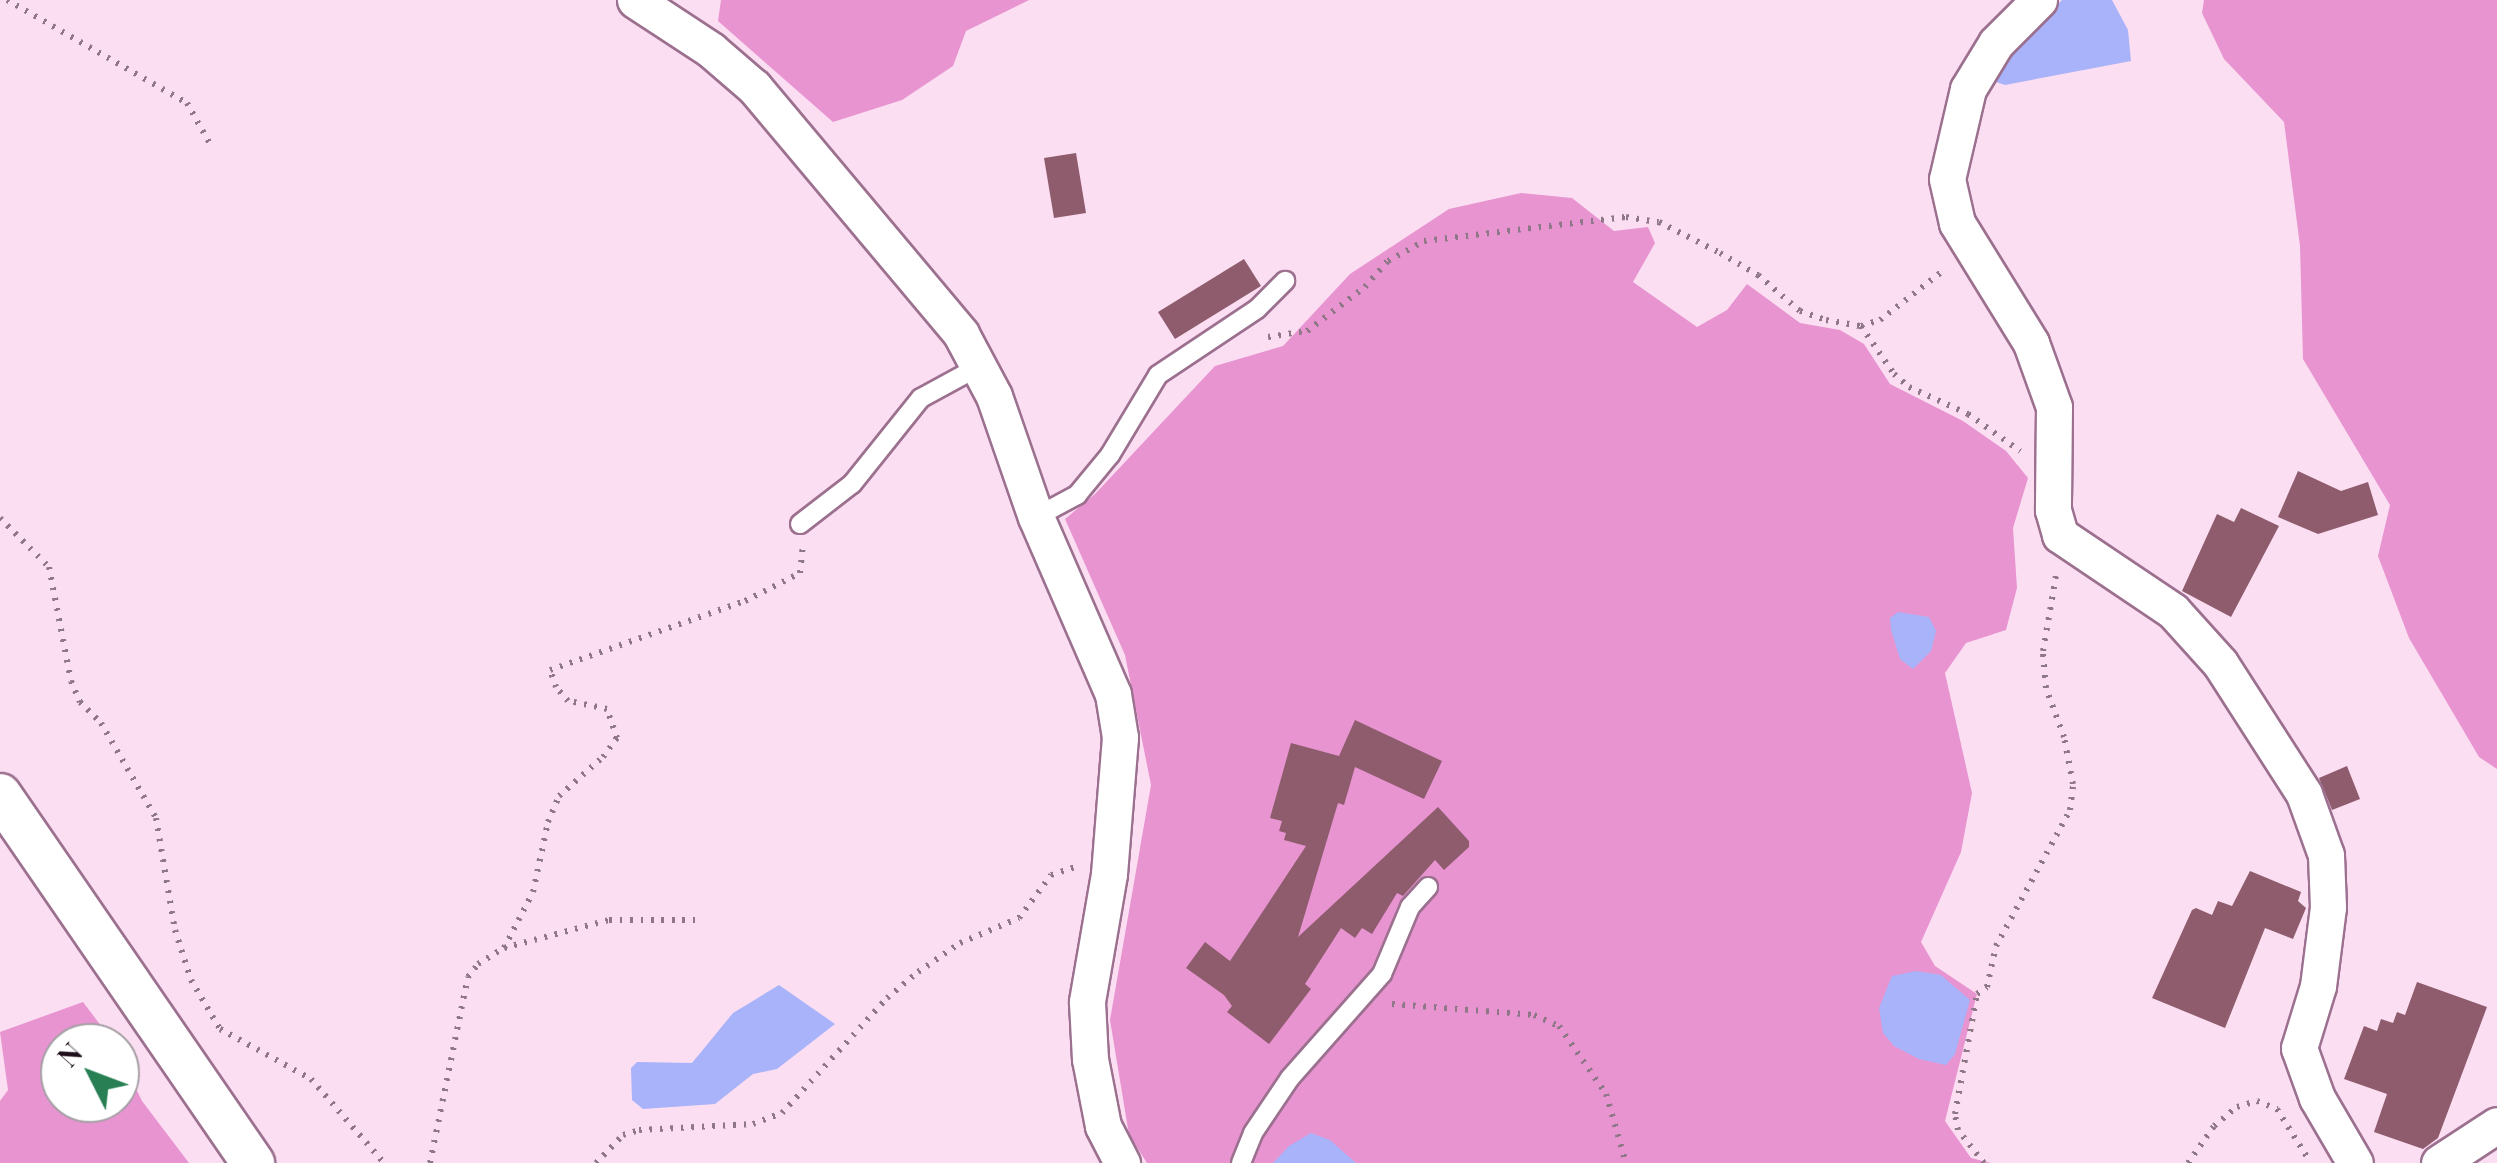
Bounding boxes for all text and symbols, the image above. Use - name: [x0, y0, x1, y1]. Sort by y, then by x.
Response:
- north arrow: [40, 1023, 140, 1123]
- text: N: [48, 1034, 89, 1074]

